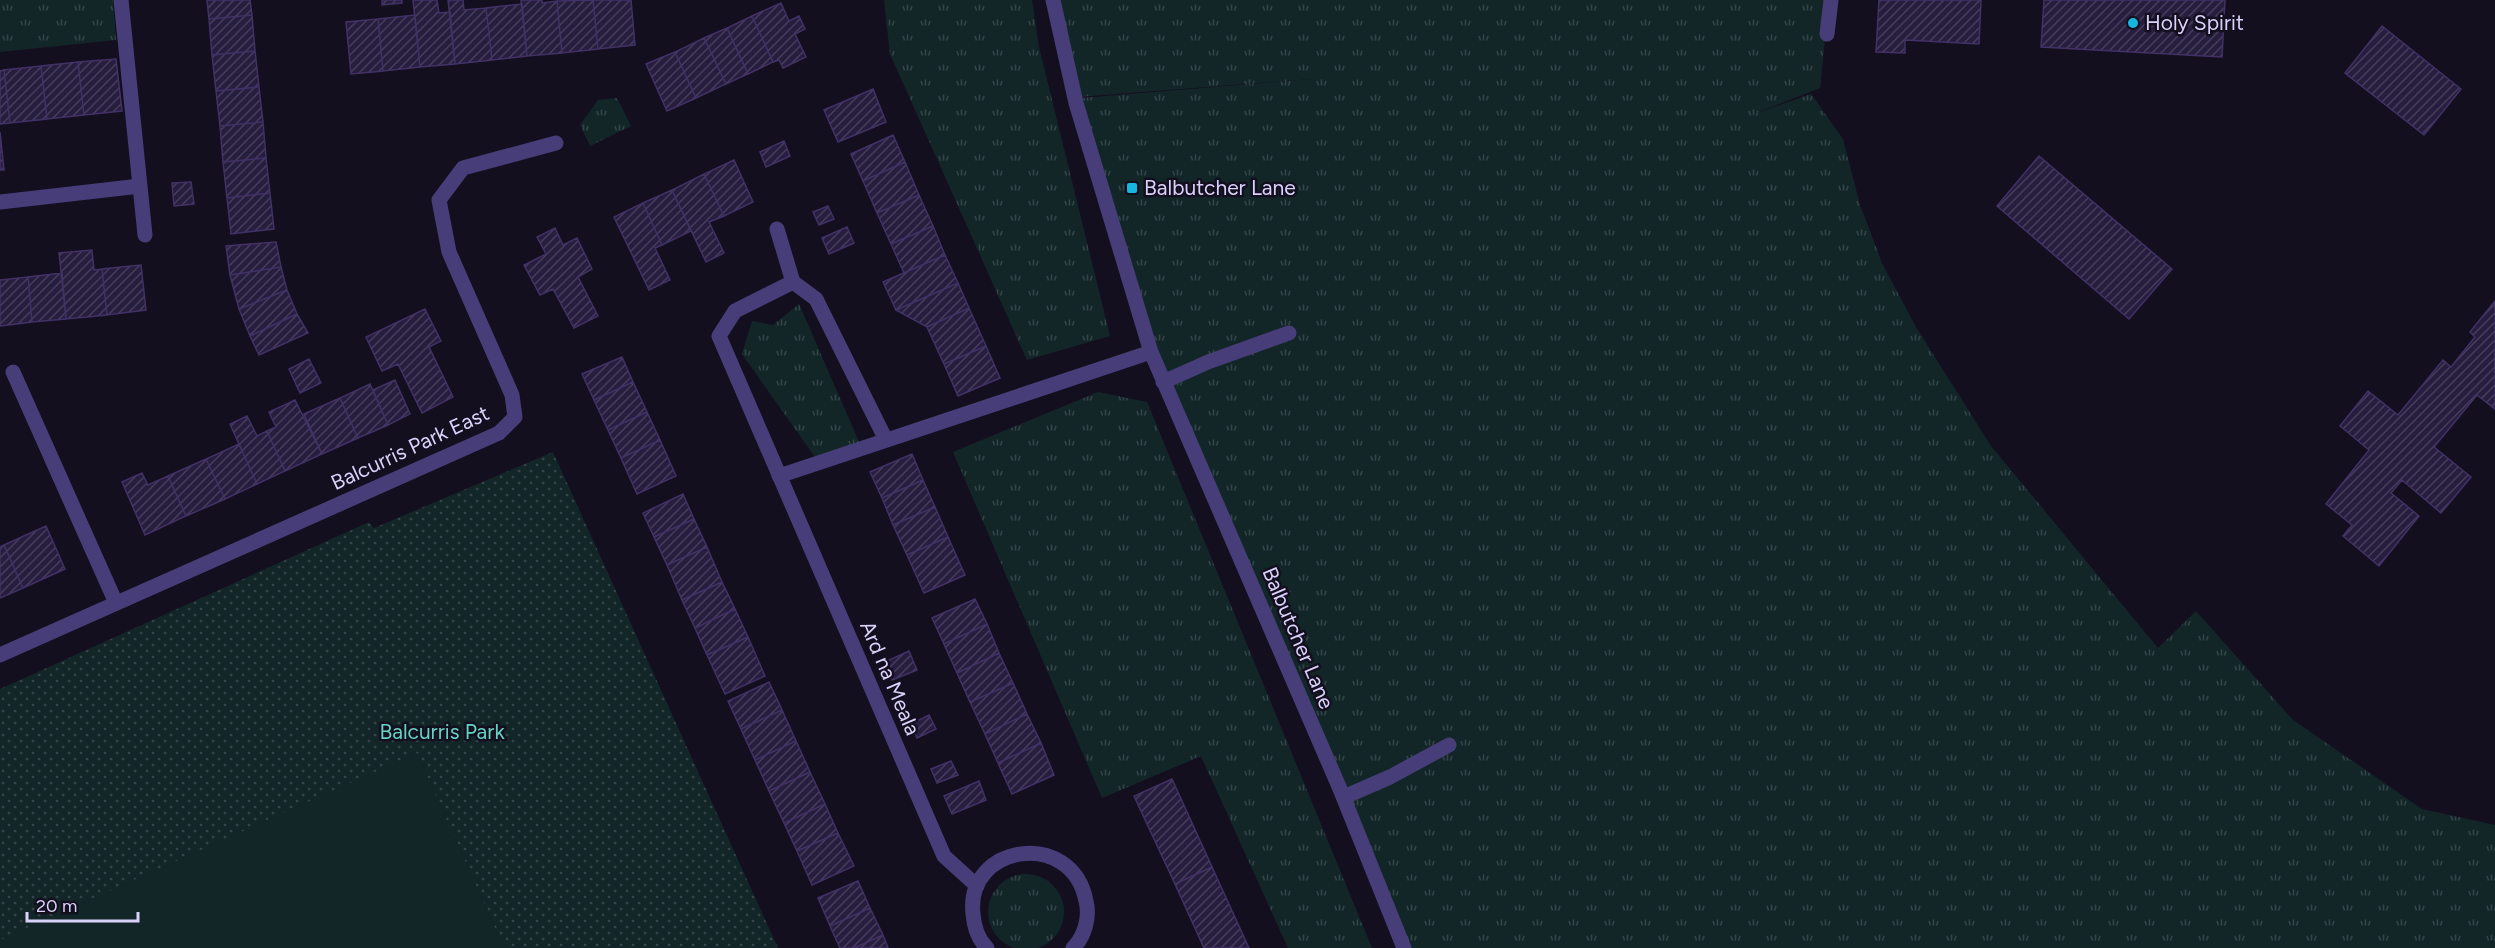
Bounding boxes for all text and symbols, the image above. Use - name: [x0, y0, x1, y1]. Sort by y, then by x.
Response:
- place label: Holy Spirit: [2145, 10, 2244, 35]
- marker: Holy Spirit: [2126, 16, 2140, 30]
- place label: Balbutcher Lane: [1144, 175, 1296, 200]
- marker: Balbutcher Lane: [1125, 181, 1139, 195]
- street label: Balcurris Park East: [327, 400, 493, 495]
- street label: Balbutcher Lane: [1257, 563, 1340, 713]
- street label: Ard na Meala: [855, 617, 926, 739]
- park label: Balcurris Park: [379, 719, 505, 744]
- scale bar: [27, 885, 138, 923]
- text: 20 m: [36, 895, 77, 917]

